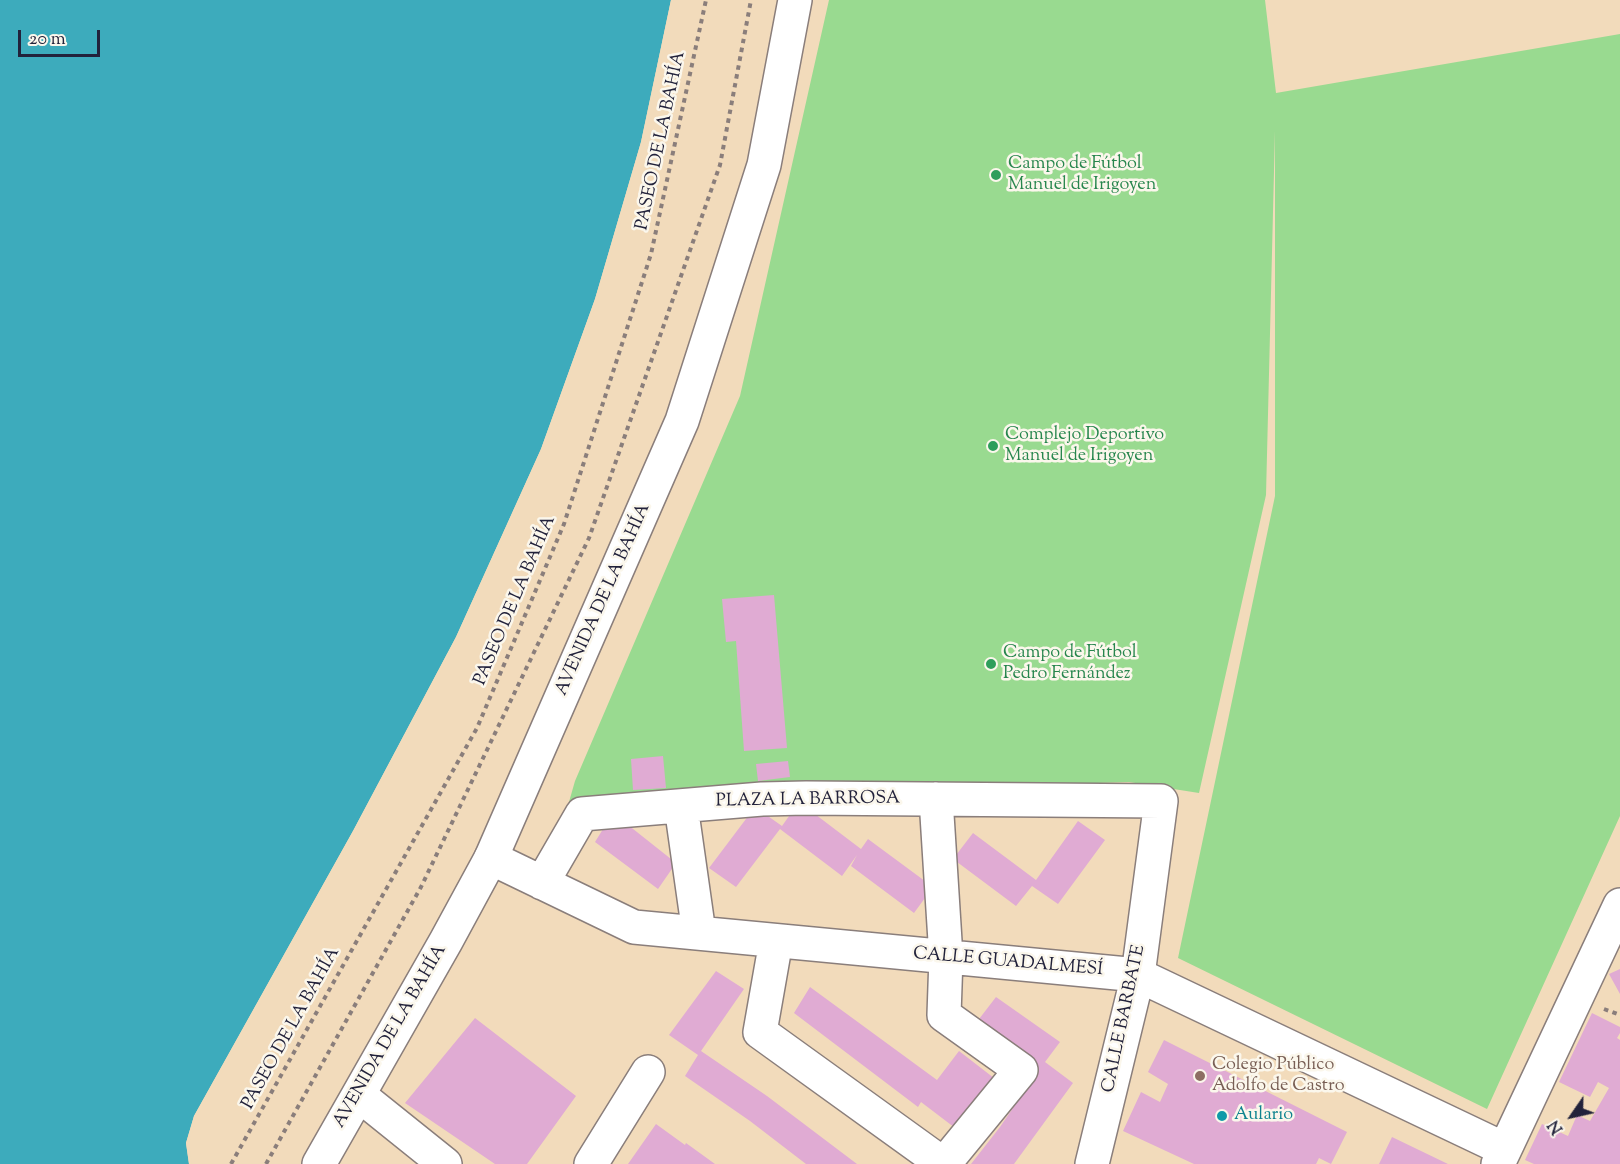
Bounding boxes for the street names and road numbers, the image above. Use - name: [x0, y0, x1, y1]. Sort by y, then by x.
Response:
- street label: PASEO DE LA BAHÍA: [633, 50, 691, 232]
- street label: AVENIDA DE LA BAHÍA: [552, 501, 656, 699]
- street label: PASEO DE LA BAHÍA: [470, 513, 562, 689]
- street label: PLAZA LA BARROSA: [716, 789, 900, 813]
- street label: AVENIDA DE LA BAHÍA: [330, 942, 452, 1132]
- street label: CALLE BARBATE: [1099, 943, 1151, 1095]
- street label: PASEO DE LA BAHÍA: [238, 944, 346, 1114]
- street label: CALLE GUADALMESÍ: [912, 944, 1104, 982]

